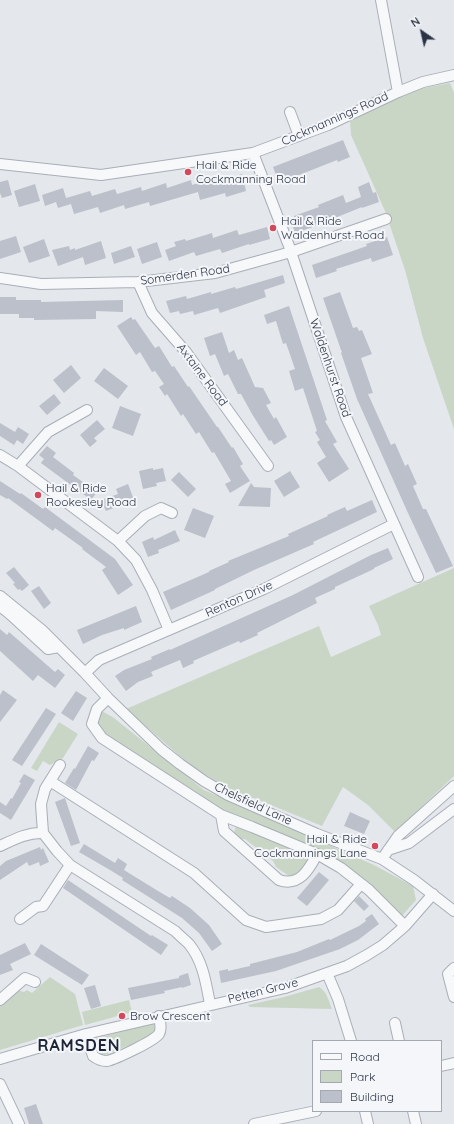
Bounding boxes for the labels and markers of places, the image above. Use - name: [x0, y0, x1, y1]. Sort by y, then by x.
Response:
- place label: Hail & Ride Cockmanning Road: [196, 158, 306, 186]
- marker: Hail & Ride Cockmanning Road: [183, 167, 193, 177]
- place label: Hail & Ride Waldenhurst Road: [281, 214, 384, 242]
- marker: Hail & Ride Waldenhurst Road: [268, 223, 278, 233]
- place label: Hail & Ride Rookesley Road: [46, 481, 136, 509]
- marker: Hail & Ride Rookesley Road: [33, 490, 43, 500]
- place label: Hail & Ride Cockmannings Lane: [254, 832, 367, 860]
- marker: Hail & Ride Cockmannings Lane: [370, 841, 380, 851]
- place label: Brow Crescent: [130, 1009, 210, 1023]
- marker: Brow Crescent: [117, 1011, 127, 1021]

